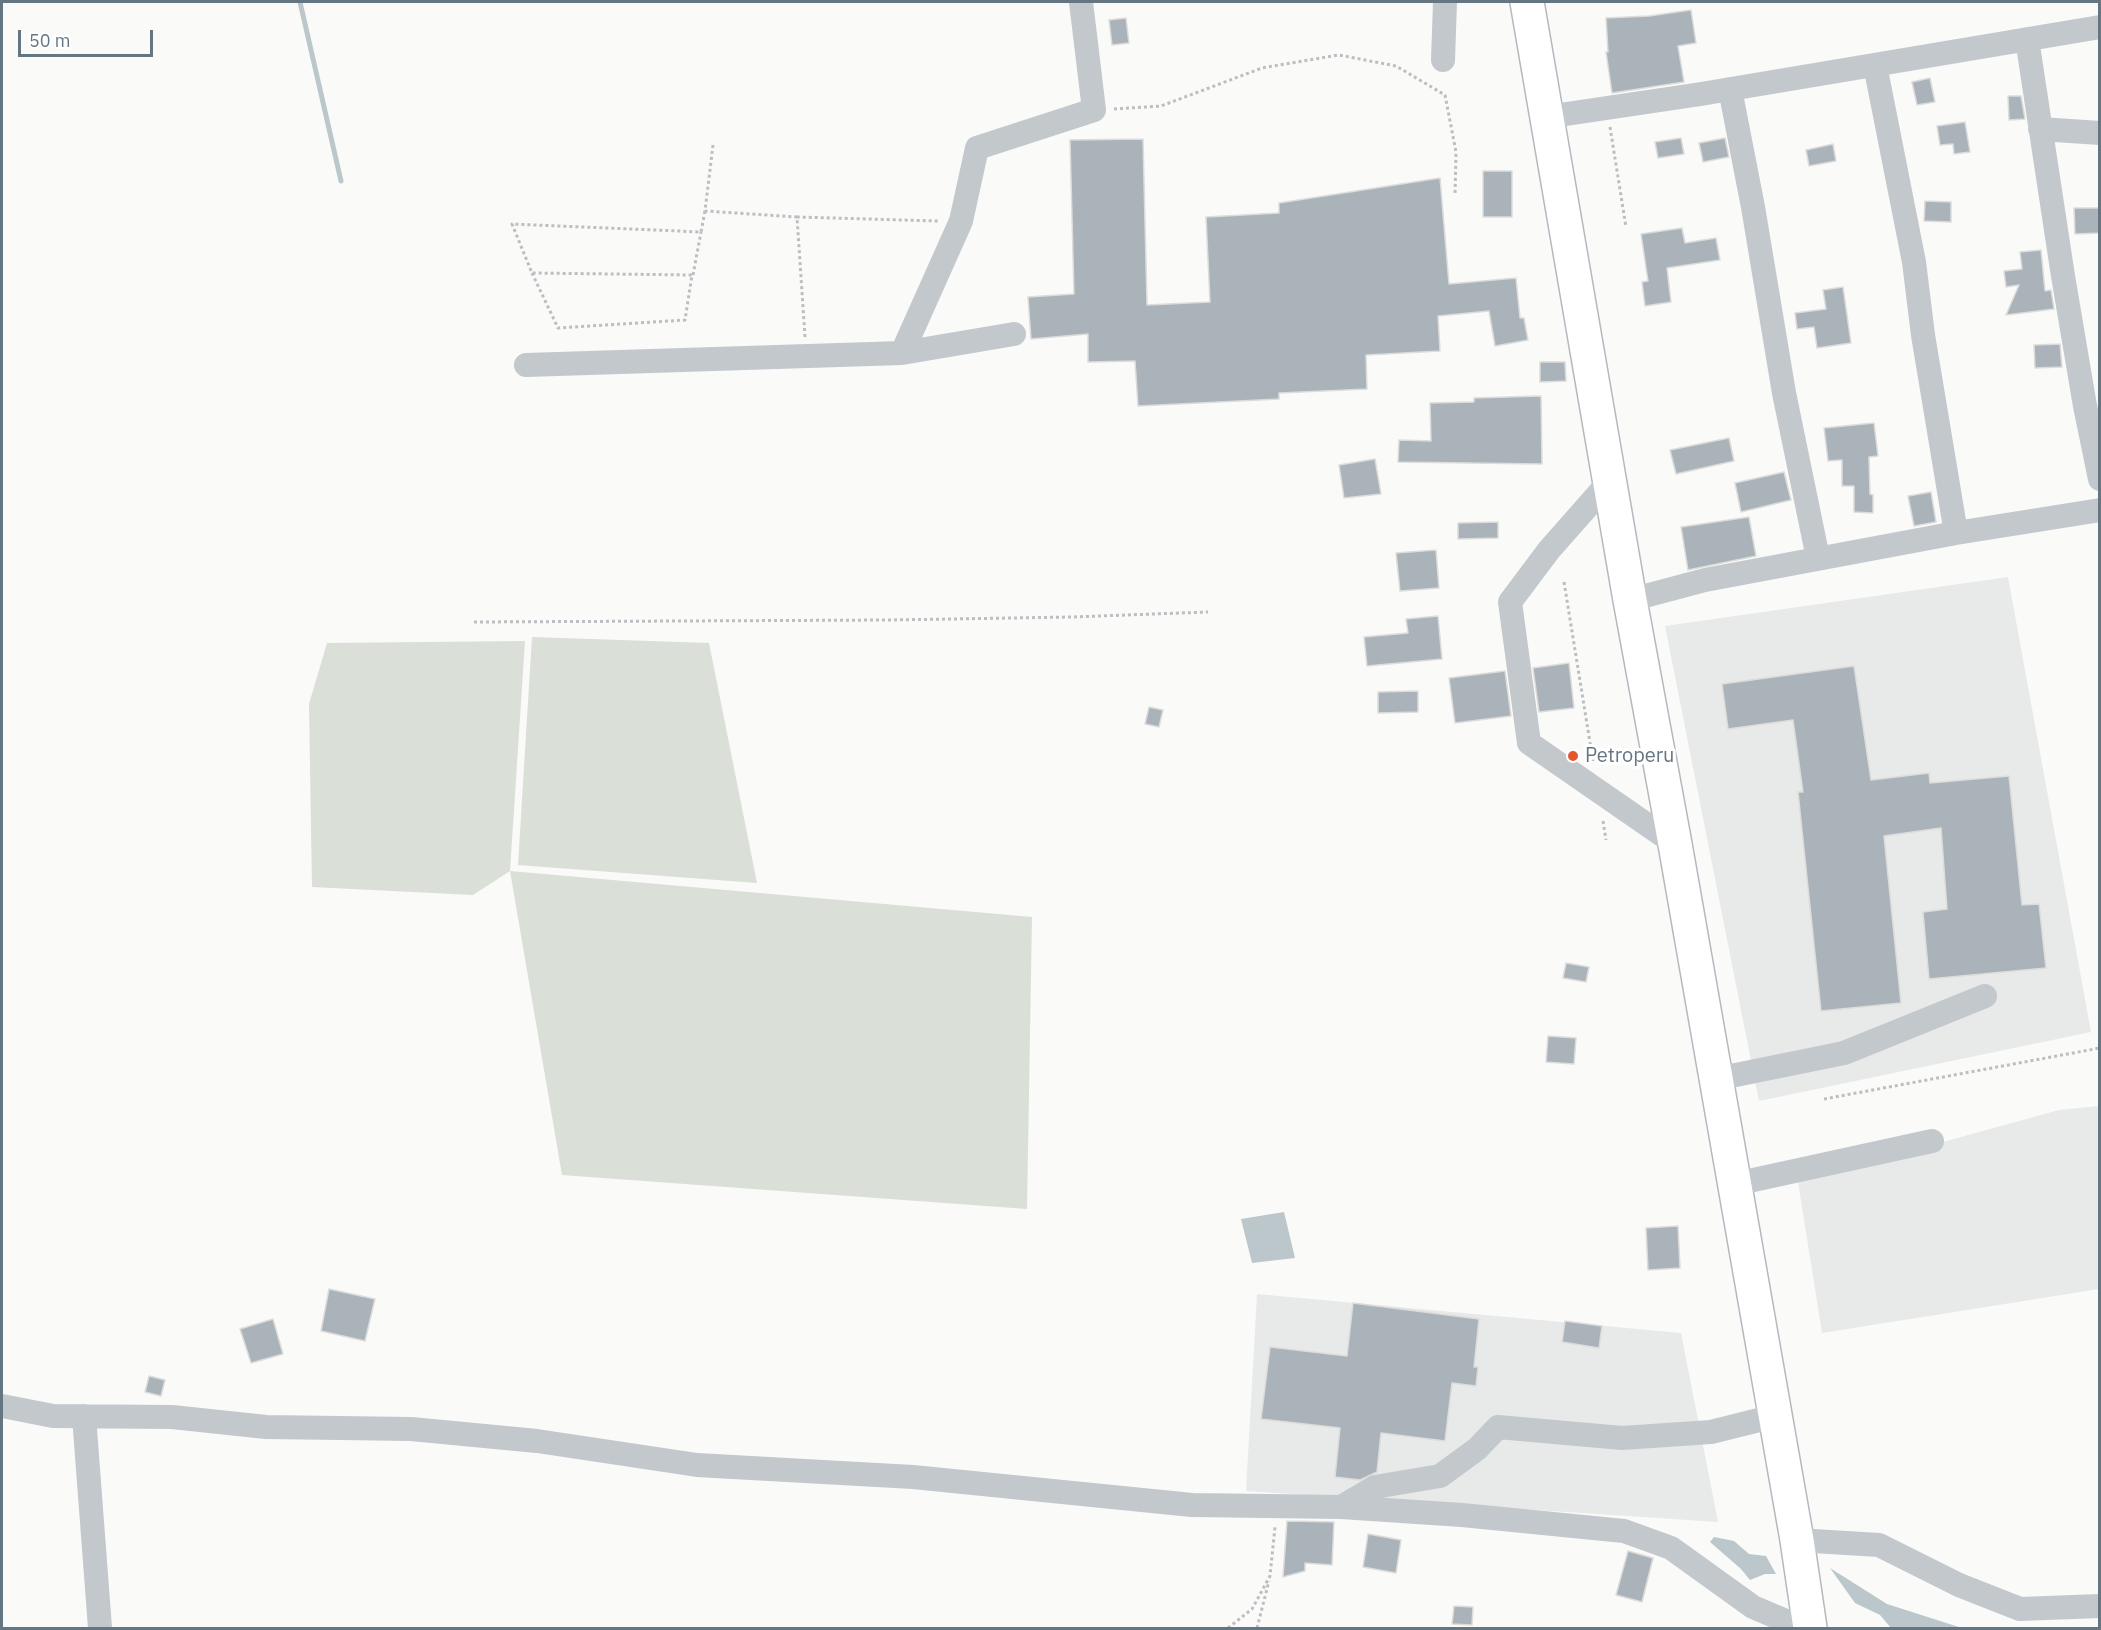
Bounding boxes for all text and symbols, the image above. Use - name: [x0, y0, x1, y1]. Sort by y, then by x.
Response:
- scale bar: [21, 18, 156, 56]
- text: 50 m: [29, 29, 71, 52]
- place label: Petroperu: [1585, 744, 1674, 768]
- marker: Petroperu: [1566, 749, 1580, 763]

